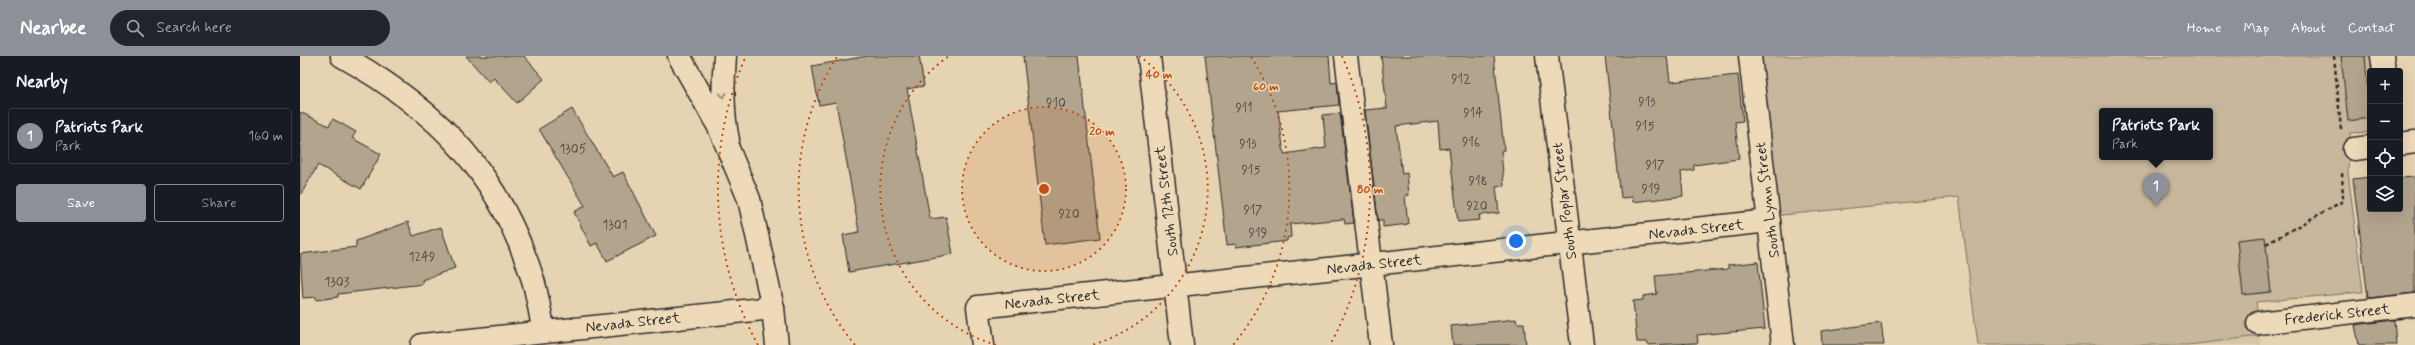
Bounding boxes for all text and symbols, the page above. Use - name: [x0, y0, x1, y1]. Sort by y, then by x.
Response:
- search box: [110, 10, 390, 46]
- text: Nearbee: [20, 16, 86, 41]
- icon: search: [124, 17, 146, 39]
- text: Search here: [156, 18, 232, 38]
- text: Home: [2187, 19, 2221, 37]
- text: Map: [2243, 19, 2269, 37]
- text: About: [2291, 19, 2326, 37]
- text: Contact: [2348, 19, 2395, 37]
- text: 40 m: [1146, 67, 1173, 83]
- map controls: [2367, 68, 2403, 212]
- button: +: [2367, 68, 2403, 104]
- text: Nearby: [16, 71, 68, 93]
- house number: 912: [1451, 71, 1471, 88]
- text: 60 m: [1253, 79, 1279, 95]
- one-way arrow: [719, 92, 727, 98]
- house number: 913: [1638, 94, 1656, 111]
- house number: 910: [1046, 95, 1066, 112]
- house number: 911: [1235, 100, 1253, 117]
- button: −: [2367, 104, 2403, 140]
- house number: 914: [1463, 105, 1483, 122]
- popup: [2099, 108, 2213, 160]
- text: Patriots Park: [2112, 116, 2200, 136]
- text: Patriots Park: [55, 118, 143, 138]
- house number: 915: [1635, 118, 1655, 135]
- text: 20 m: [1089, 124, 1115, 140]
- text: 1: [27, 128, 33, 145]
- text: 160 m: [248, 128, 283, 145]
- house number: 916: [1462, 134, 1480, 151]
- house number: 913: [1239, 136, 1257, 153]
- text: Park: [2112, 136, 2138, 153]
- text: Park: [55, 138, 81, 155]
- street label: South Lynn Street: [1751, 140, 1785, 259]
- button: locate: [2367, 140, 2403, 176]
- house number: 1305: [560, 141, 587, 158]
- street label: South Poplar Street: [1548, 141, 1582, 260]
- street label: South 12th Street: [1150, 144, 1184, 257]
- house number: 917: [1645, 157, 1665, 174]
- house number: 915: [1241, 162, 1261, 179]
- house number: 918: [1469, 173, 1488, 190]
- pin: 1: [2143, 173, 2169, 206]
- button: layers: [2367, 176, 2403, 212]
- house number: 919: [1642, 181, 1660, 198]
- centre of rings: [1037, 182, 1051, 196]
- text: 80 m: [1357, 182, 1384, 198]
- button: Save: [16, 184, 146, 222]
- button: Share: [154, 184, 284, 222]
- house number: 920: [1466, 198, 1488, 215]
- house number: 917: [1243, 202, 1263, 219]
- house number: 920: [1058, 206, 1080, 223]
- street label: Nevada Street: [1648, 215, 1745, 245]
- house number: 1301: [603, 217, 627, 234]
- house number: 919: [1249, 225, 1267, 242]
- your location: [1506, 231, 1526, 251]
- house number: 1249: [409, 249, 435, 266]
- street label: Nevada Street: [1326, 250, 1423, 280]
- house number: 1303: [325, 274, 350, 291]
- street label: Nevada Street: [1004, 285, 1101, 315]
- street label: Frederick Street: [2283, 299, 2391, 330]
- street label: Nevada Street: [585, 308, 682, 338]

